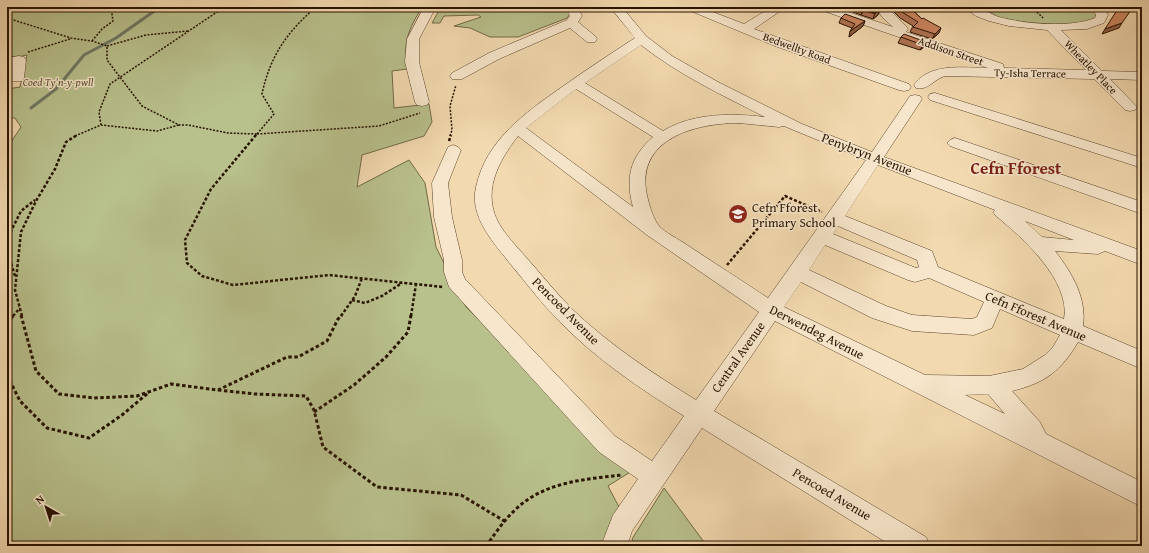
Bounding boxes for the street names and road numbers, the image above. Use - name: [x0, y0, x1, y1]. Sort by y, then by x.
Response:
- street label: Bedwellty Road: [761, 28, 833, 68]
- street label: Addison Street: [916, 32, 986, 70]
- street label: Wheatley Place: [1061, 36, 1121, 98]
- street label: Ty-Isha Terrace: [994, 64, 1066, 82]
- street label: Penybryn Avenue: [819, 128, 915, 180]
- street label: Pencoed Avenue: [528, 273, 604, 349]
- street label: Cefn Fforest Avenue: [982, 286, 1090, 346]
- street label: Derwendeg Avenue: [766, 300, 868, 364]
- street label: Central Avenue: [706, 318, 770, 396]
- street label: Pencoed Avenue: [789, 463, 875, 525]

